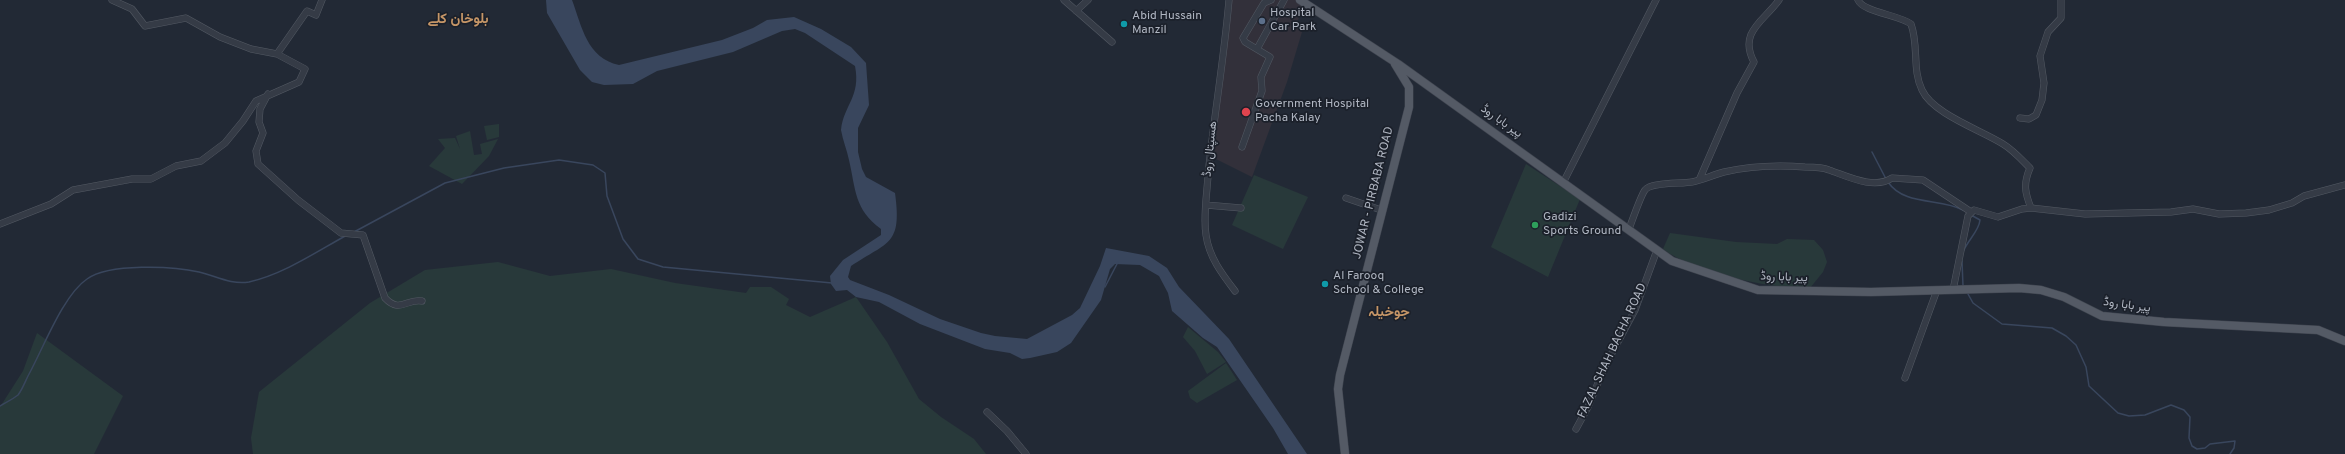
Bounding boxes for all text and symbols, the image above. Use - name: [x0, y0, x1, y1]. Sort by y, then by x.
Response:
- place label: Hospital Car Park: [1270, 7, 1316, 35]
- place label: Abid Hussain Manzil: [1132, 10, 1202, 38]
- district label: بلوخان كلے: [427, 12, 489, 28]
- marker: Hospital Car Park: [1257, 16, 1267, 26]
- marker: Abid Hussain Manzil: [1119, 19, 1129, 29]
- place label: Government Hospital Pacha Kalay: [1255, 98, 1369, 126]
- street label: پیر بابا روڈ: [1477, 102, 1525, 142]
- marker: Government Hospital Pacha Kalay: [1240, 106, 1252, 118]
- street label: ھسپتال روڈ: [1201, 120, 1221, 178]
- street label: JOWAR - PIRBABA ROAD: [1351, 125, 1397, 261]
- place label: Gadizi Sports Ground: [1543, 211, 1621, 239]
- marker: Gadizi Sports Ground: [1530, 220, 1540, 230]
- place label: Al Farooq School & College: [1333, 270, 1424, 298]
- street label: پیر بابا روڈ: [1760, 270, 1808, 286]
- marker: Al Farooq School & College: [1320, 279, 1330, 289]
- street label: FAZAL SHAH BACHA ROAD: [1575, 281, 1651, 421]
- street label: پیر بابا روڈ: [2102, 296, 2152, 316]
- district label: جوخیلہ: [1368, 305, 1410, 321]

